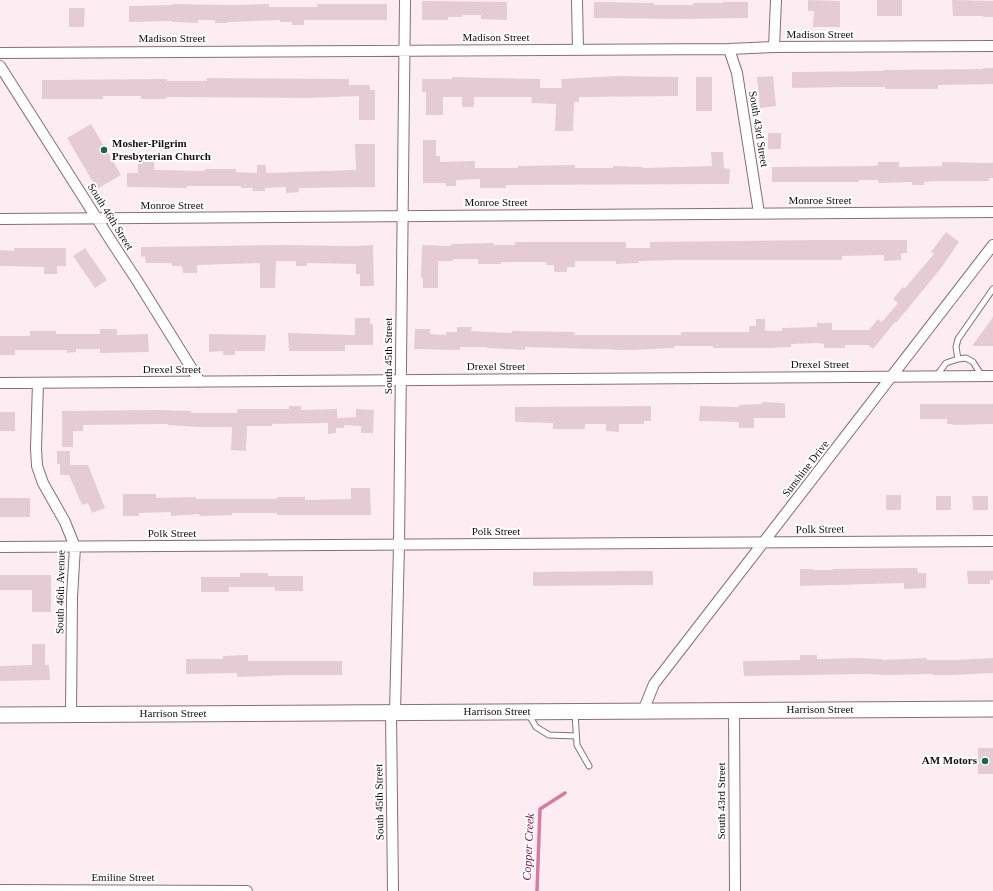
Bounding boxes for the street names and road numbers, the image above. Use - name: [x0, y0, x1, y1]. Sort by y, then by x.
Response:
- street label: Madison Street: [787, 28, 853, 42]
- street label: Madison Street: [463, 31, 529, 45]
- street label: Madison Street: [139, 32, 205, 46]
- street label: South 43rd Street: [745, 90, 771, 168]
- street label: South 46th Street: [84, 181, 136, 253]
- street label: Monroe Street: [788, 194, 852, 208]
- street label: Monroe Street: [464, 196, 528, 210]
- street label: Monroe Street: [140, 199, 204, 213]
- street label: South 45th Street: [382, 318, 396, 394]
- street label: Drexel Street: [791, 358, 849, 372]
- street label: Drexel Street: [467, 360, 525, 374]
- street label: Drexel Street: [143, 363, 201, 377]
- street label: Sunshine Drive: [780, 438, 832, 500]
- street label: Polk Street: [796, 523, 844, 537]
- street label: Polk Street: [472, 525, 520, 539]
- street label: Polk Street: [148, 527, 196, 541]
- street label: South 46th Avenue: [54, 550, 68, 634]
- street label: Harrison Street: [787, 703, 853, 717]
- street label: Harrison Street: [464, 705, 530, 719]
- street label: Harrison Street: [140, 707, 206, 721]
- street label: South 43rd Street: [715, 763, 729, 839]
- street label: South 45th Street: [373, 764, 387, 840]
- street label: Emiline Street: [91, 871, 155, 885]

